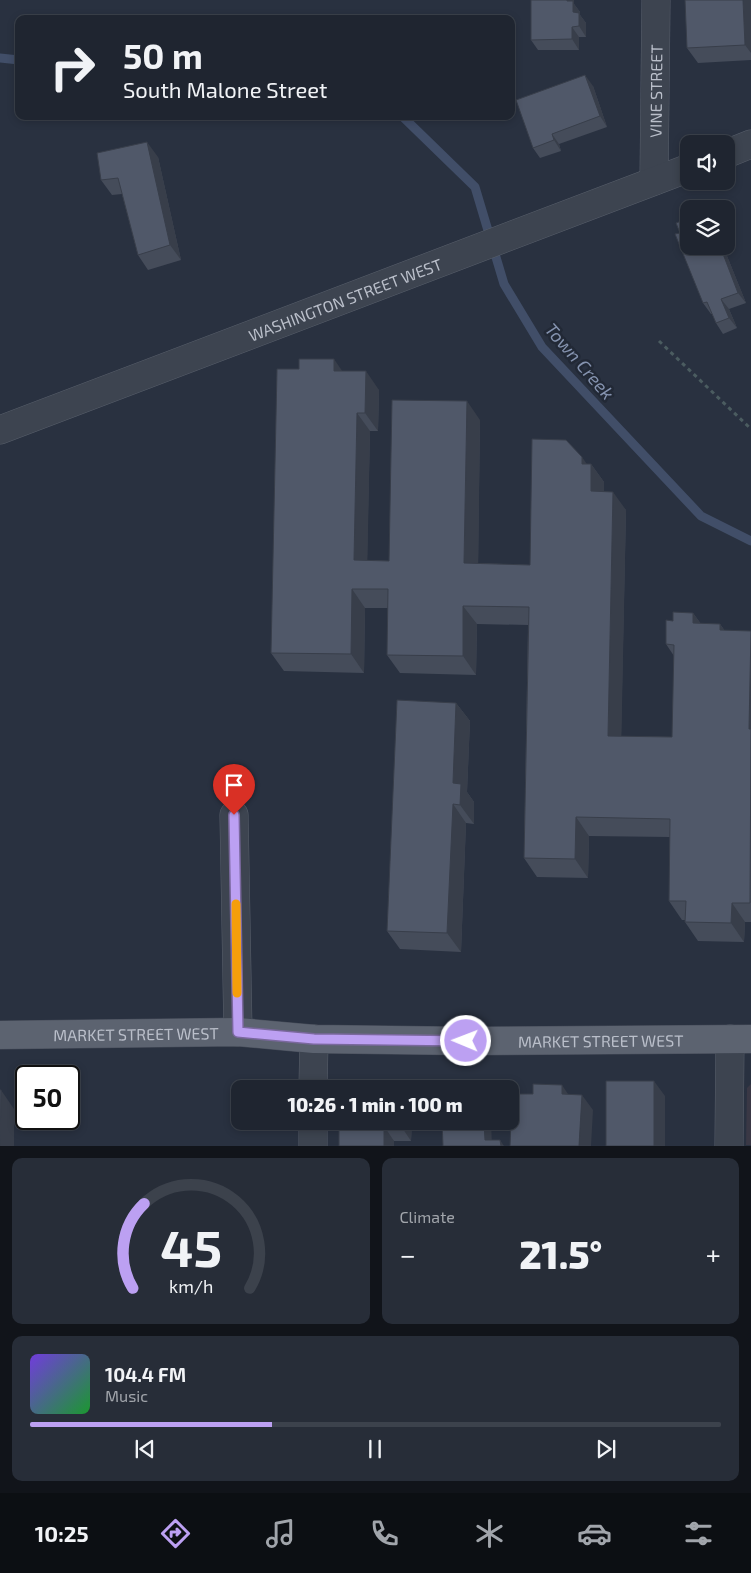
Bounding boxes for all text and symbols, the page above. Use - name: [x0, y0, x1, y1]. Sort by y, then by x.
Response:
- text: 50 m: [123, 34, 203, 76]
- icon: right: [40, 35, 105, 100]
- street label: VINE STREET: [645, 44, 665, 138]
- text: South Malone Street: [123, 76, 328, 102]
- map controls: [680, 135, 735, 255]
- button: sound: [680, 135, 735, 190]
- button: layers: [680, 200, 735, 255]
- street label: WASHINGTON STREET WEST: [246, 253, 444, 344]
- water label: Town Creek: [541, 318, 619, 404]
- pin: [213, 764, 255, 815]
- icon: arrive: [220, 771, 248, 799]
- position arrow: [439, 1014, 491, 1066]
- street label: MARKET STREET WEST: [53, 1023, 219, 1044]
- street label: MARKET STREET WEST: [518, 1030, 683, 1050]
- speed limit sign: 50: [15, 1065, 80, 1130]
- text: 10:26 · 1 min · 100 m: [287, 1093, 463, 1116]
- text: Climate: [400, 1207, 455, 1226]
- text: 45: [160, 1215, 222, 1277]
- text: 21.5°: [519, 1231, 602, 1277]
- text: −: [400, 1237, 416, 1271]
- text: +: [706, 1237, 721, 1271]
- text: km/h: [169, 1275, 213, 1297]
- text: 104.4 FM: [105, 1363, 186, 1386]
- text: Music: [105, 1386, 148, 1405]
- icon: previous: [131, 1435, 159, 1463]
- icon: pause: [361, 1435, 389, 1463]
- icon: next: [592, 1435, 620, 1463]
- icon: directions: [158, 1516, 193, 1551]
- icon: music: [263, 1516, 298, 1551]
- icon: phone: [367, 1516, 402, 1551]
- icon: climate: [472, 1516, 507, 1551]
- icon: car: [577, 1516, 612, 1551]
- icon: filters: [681, 1516, 716, 1551]
- text: 10:25: [35, 1520, 89, 1546]

